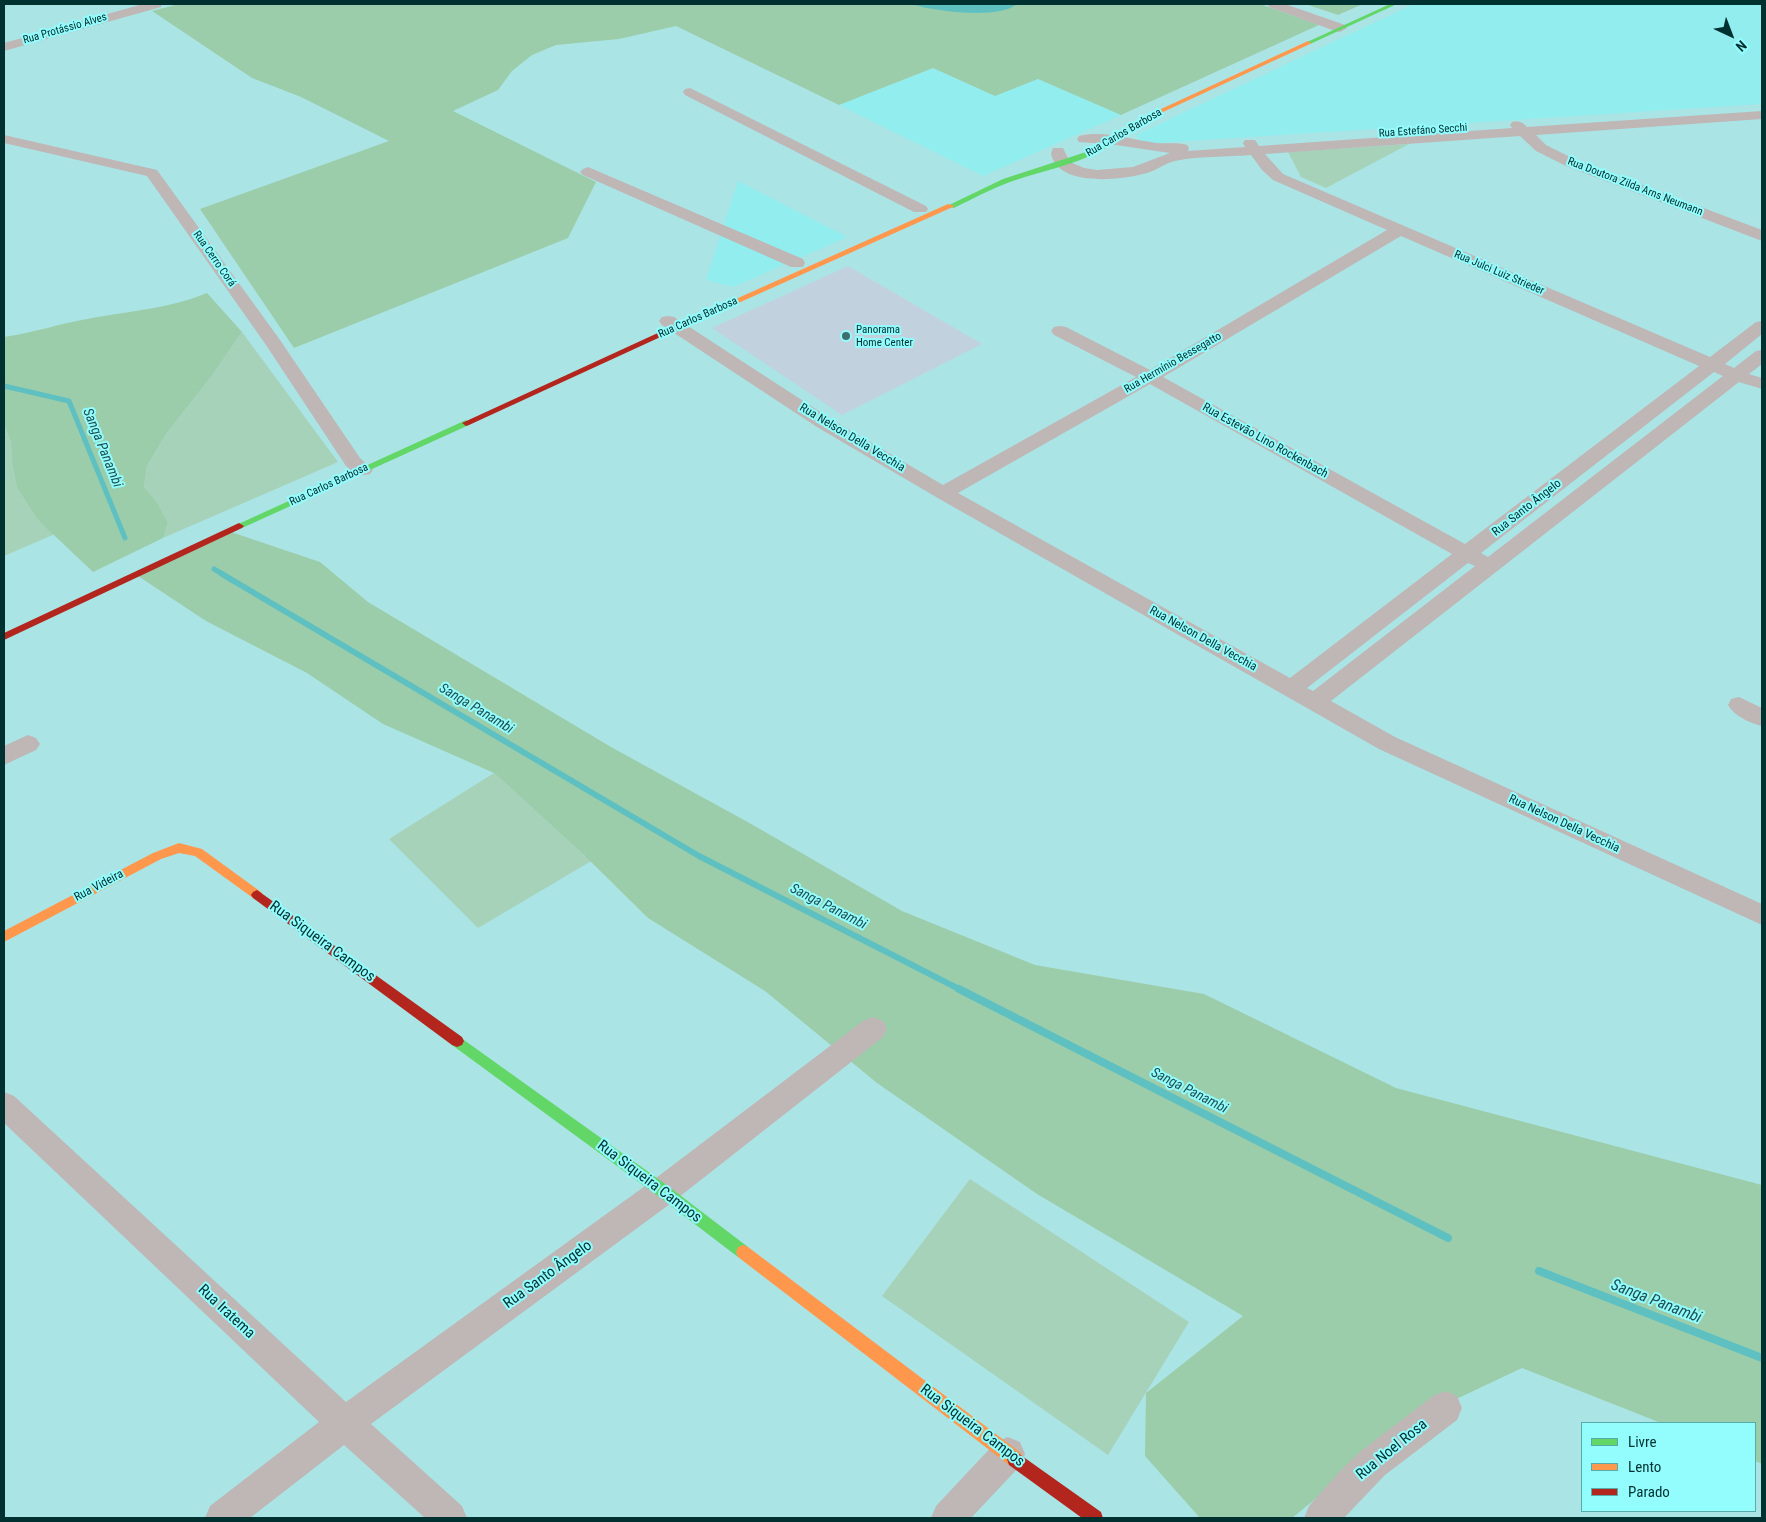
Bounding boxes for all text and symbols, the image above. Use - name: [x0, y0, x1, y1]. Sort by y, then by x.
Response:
- north arrow: [1706, 10, 1756, 60]
- street label: Rua Protássio Alves: [22, 11, 108, 47]
- text: N: [1733, 37, 1750, 55]
- street label: Rua Carlos Barbosa: [1084, 106, 1164, 160]
- street label: Rua Estefáno Secchi: [1378, 121, 1468, 141]
- street label: Rua Doutora Zilda Arns Neumann: [1566, 155, 1704, 219]
- street label: Rua Cerro Corá: [190, 229, 238, 289]
- street label: Rua Julci Luiz Strieder: [1452, 248, 1546, 298]
- street label: Rua Carlos Barbosa: [656, 295, 740, 341]
- place label: Panorama Home Center: [856, 323, 913, 349]
- marker: Panorama Home Center: [840, 330, 852, 342]
- street label: Rua Hermínio Bessegatto: [1122, 330, 1224, 396]
- street label: Rua Estevão Lino Rockenbach: [1200, 400, 1330, 482]
- street label: Rua Nelson Della Vecchia: [797, 401, 907, 475]
- water label: Sanga Panambi: [79, 406, 125, 490]
- street label: Rua Carlos Barbosa: [288, 461, 370, 509]
- street label: Rua Santo Ângelo: [1490, 477, 1564, 539]
- street label: Rua Nelson Della Vecchia: [1147, 603, 1259, 675]
- water label: Sanga Panambi: [436, 680, 516, 738]
- street label: Rua Nelson Della Vecchia: [1506, 792, 1622, 856]
- street label: Rua Videira: [72, 867, 126, 905]
- water label: Sanga Panambi: [787, 881, 869, 933]
- street label: Rua Siqueira Campos: [266, 898, 378, 986]
- water label: Sanga Panambi: [1148, 1065, 1230, 1117]
- street label: Rua Siqueira Campos: [593, 1137, 705, 1227]
- street label: Rua Santo Ângelo: [500, 1237, 596, 1313]
- water label: Sanga Panambi: [1608, 1276, 1704, 1328]
- street label: Rua Iratema: [194, 1281, 258, 1343]
- street label: Rua Siqueira Campos: [916, 1381, 1028, 1471]
- street label: Rua Noel Rosa: [1353, 1416, 1431, 1484]
- legend: [1581, 1422, 1756, 1512]
- text: Livre: [1628, 1433, 1656, 1451]
- text: Lento: [1628, 1458, 1661, 1476]
- text: Parado: [1628, 1483, 1670, 1501]

